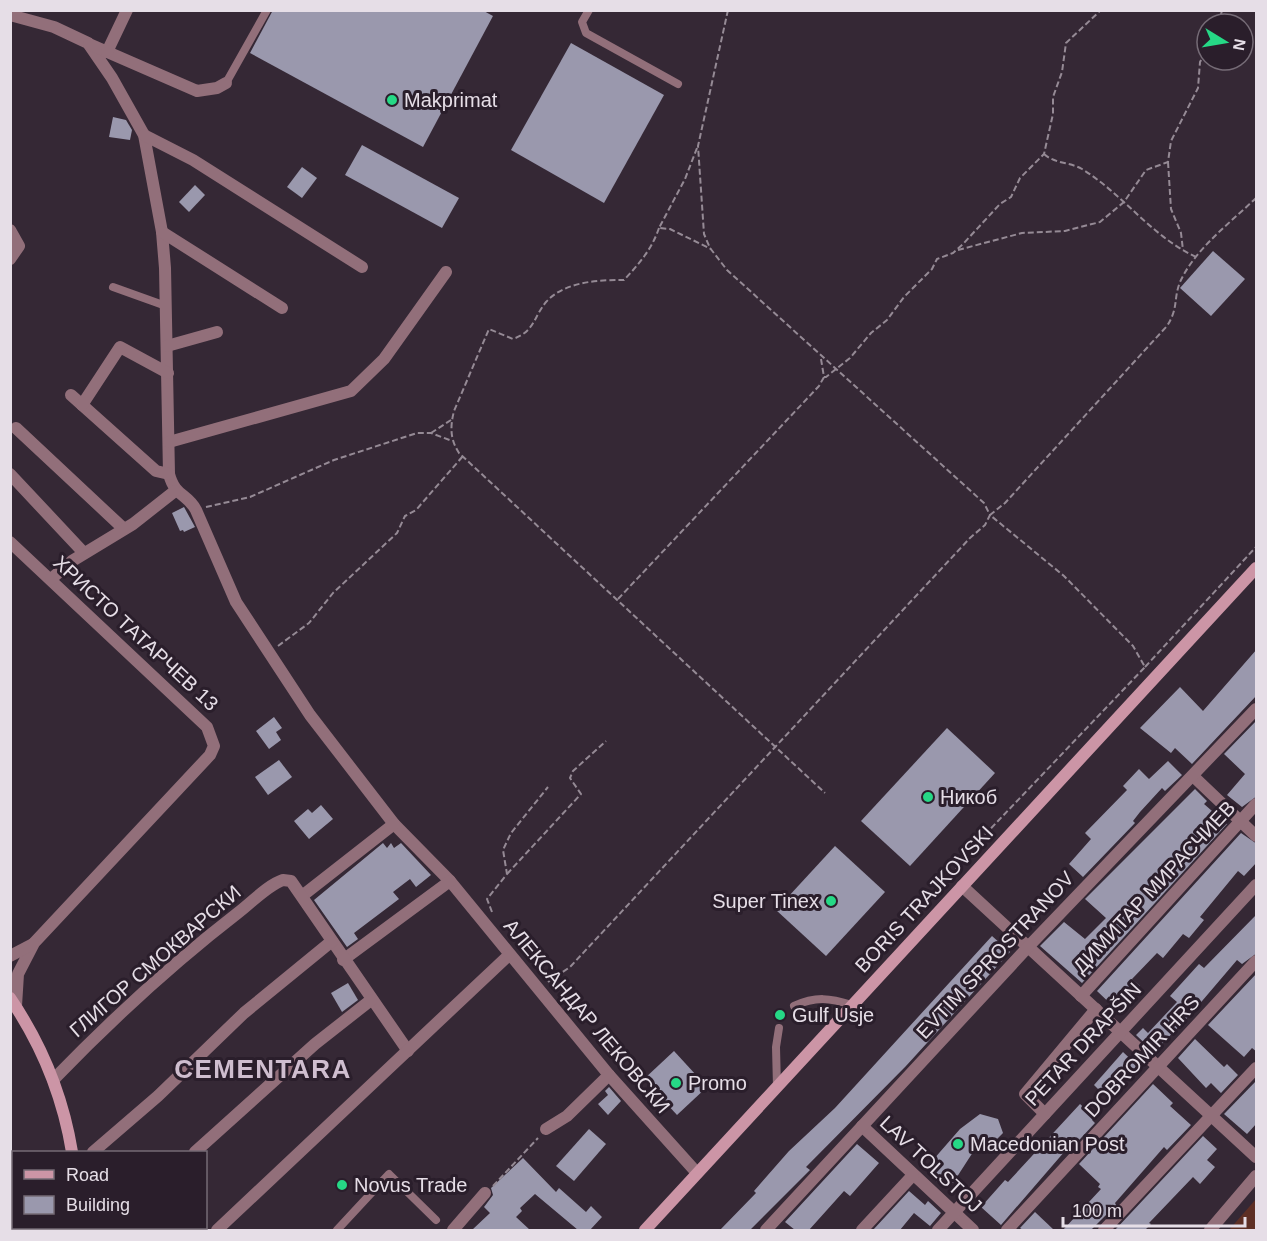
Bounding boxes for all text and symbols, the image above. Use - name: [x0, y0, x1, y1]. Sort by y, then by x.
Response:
- north arrow: [1195, 12, 1255, 72]
- text: N: [1230, 37, 1249, 52]
- place label: Makprimat: [404, 89, 498, 111]
- marker: Makprimat: [385, 93, 399, 107]
- street label: ХРИСТО ТАТАРЧЕВ 13: [49, 551, 223, 715]
- place label: Никоб: [940, 786, 997, 808]
- marker: Никоб: [921, 790, 935, 804]
- street label: ДИМИТАР МИРАСЧИЕВ: [1069, 797, 1239, 977]
- street label: BORIS TRAJKOVSKI: [851, 821, 997, 977]
- street label: EVTIM SPROSTRANOV: [912, 867, 1079, 1043]
- street label: ГЛИГОР СМОКВАРСКИ: [65, 881, 245, 1041]
- place label: Super Tinex: [712, 890, 819, 912]
- marker: Super Tinex: [824, 894, 838, 908]
- street label: АЛЕКСАНДАР ЛЕКОВСКИ: [500, 915, 674, 1117]
- street label: PETAR DRAPŠIN: [1021, 978, 1145, 1110]
- street label: DOBROMIR HRS: [1080, 991, 1204, 1121]
- place label: Gulf Usje: [792, 1004, 874, 1026]
- marker: Gulf Usje: [773, 1008, 787, 1022]
- district label: CEMENTARA: [174, 1054, 352, 1084]
- place label: Promo: [688, 1072, 747, 1094]
- marker: Promo: [669, 1076, 683, 1090]
- street label: LAV TOLSTOJ: [876, 1111, 986, 1217]
- place label: Macedonian Post: [970, 1133, 1125, 1155]
- marker: Macedonian Post: [951, 1137, 965, 1151]
- legend: [12, 1151, 207, 1229]
- text: Road: [66, 1165, 109, 1185]
- place label: Novus Trade: [354, 1174, 467, 1196]
- marker: Novus Trade: [335, 1178, 349, 1192]
- scale bar: [1063, 1190, 1244, 1228]
- text: Building: [66, 1195, 130, 1215]
- text: 100 m: [1072, 1201, 1122, 1221]

